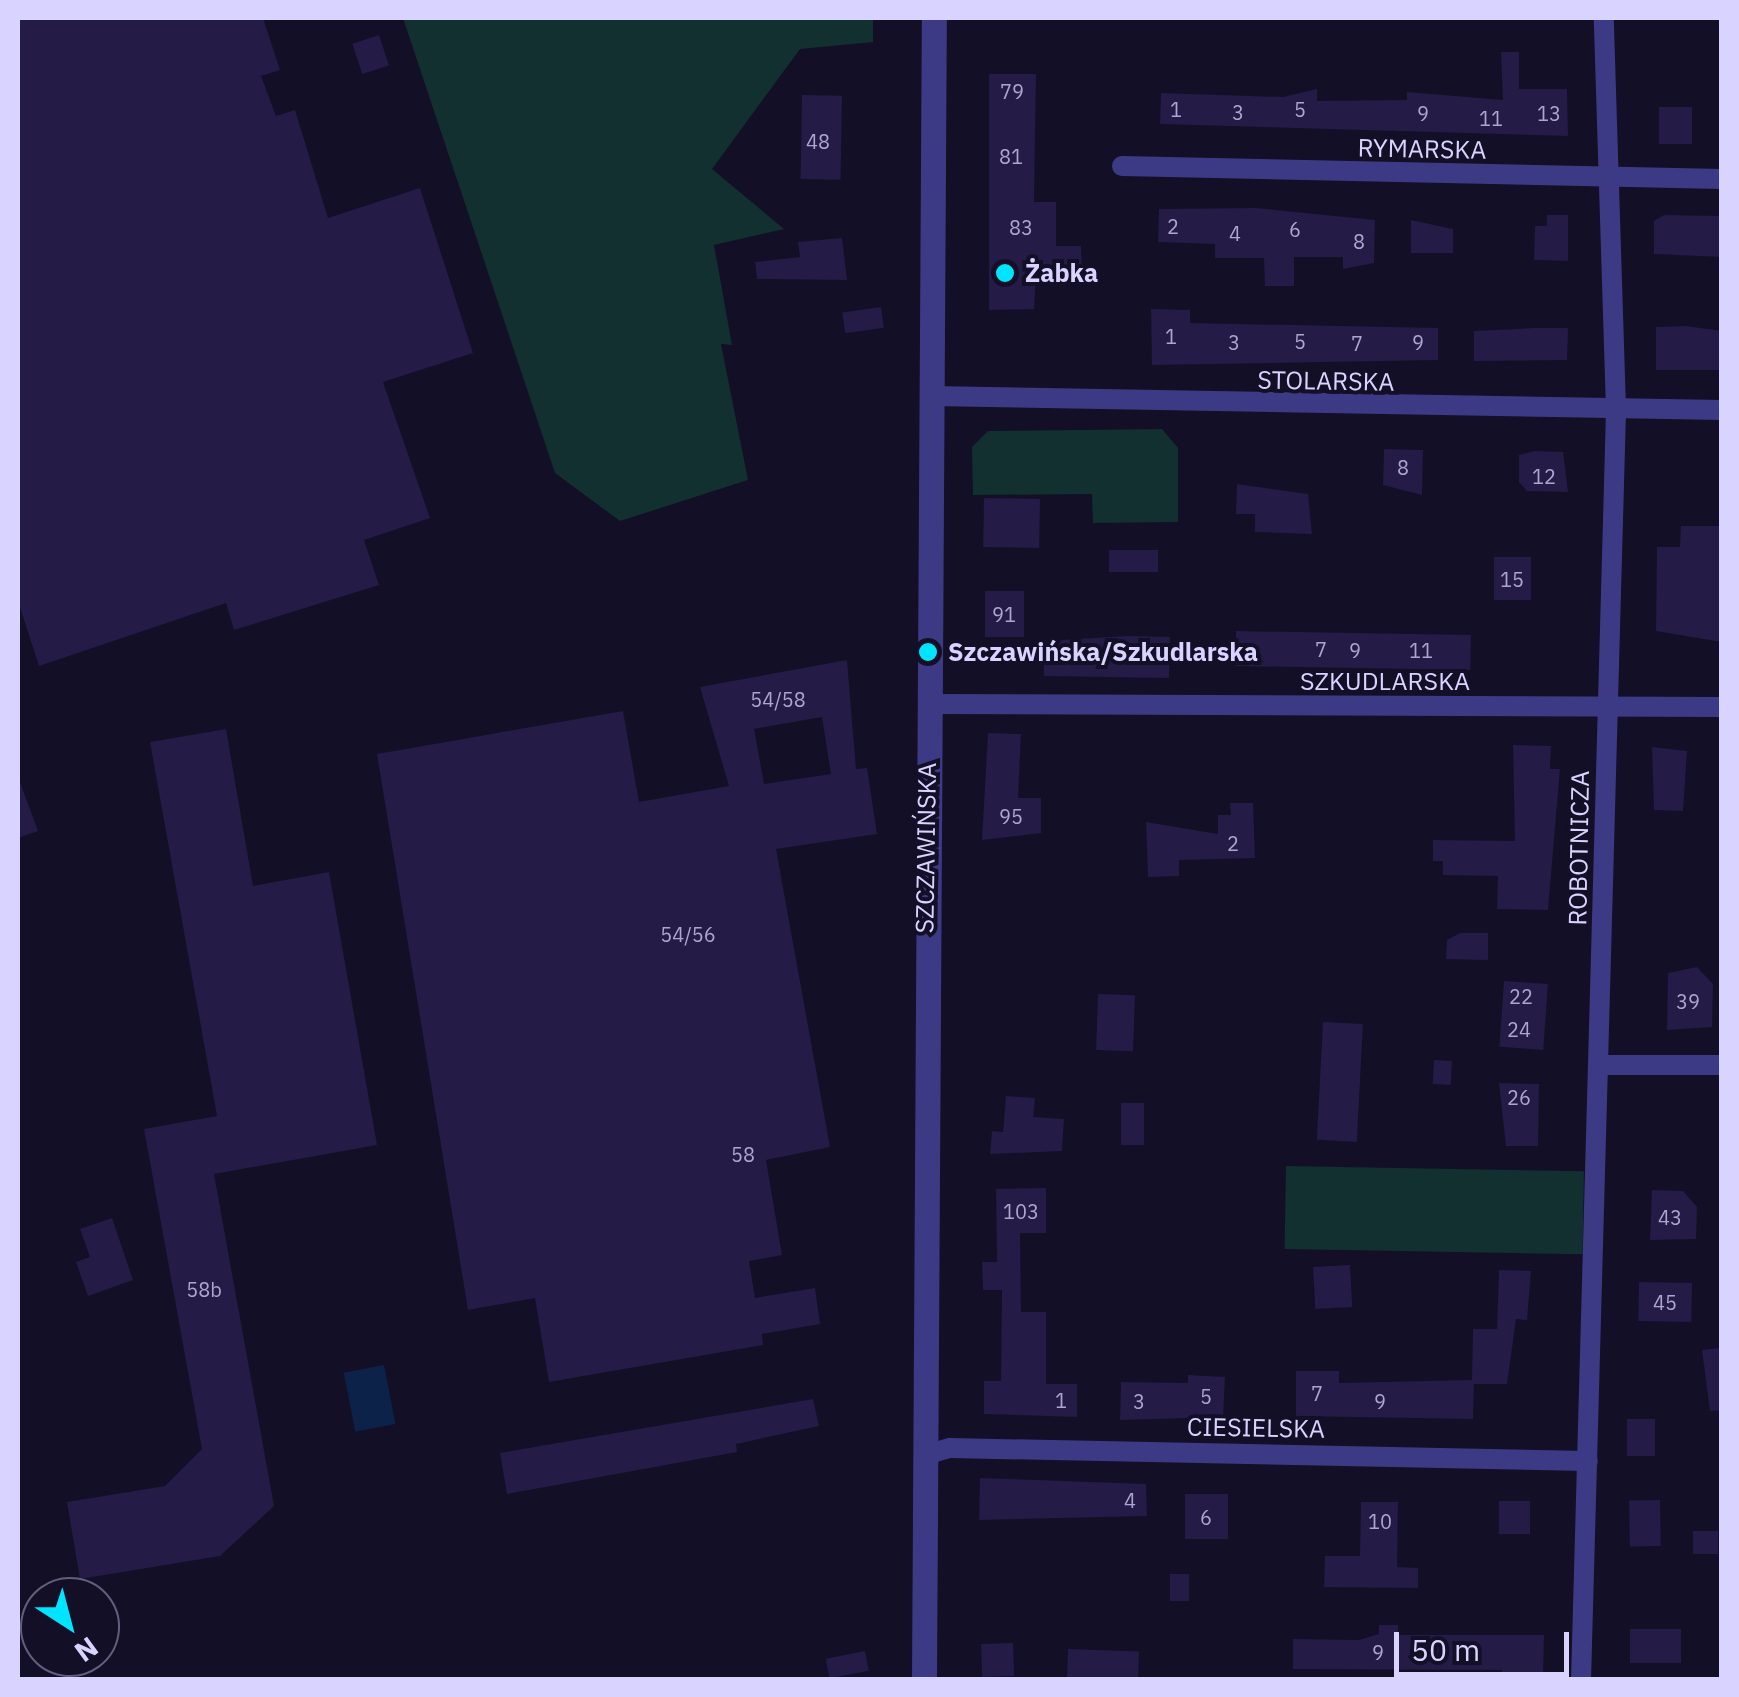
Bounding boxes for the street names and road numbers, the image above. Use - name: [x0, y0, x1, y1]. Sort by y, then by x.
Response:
- street label: RYMARSKA: [1357, 133, 1487, 165]
- street label: STOLARSKA: [1257, 365, 1395, 397]
- street label: SZKUDLARSKA: [1300, 666, 1470, 696]
- street label: SZCZAWIŃSKA: [910, 762, 942, 934]
- street label: ROBOTNICZA: [1563, 770, 1595, 926]
- street label: CIESIELSKA: [1187, 1412, 1325, 1444]

